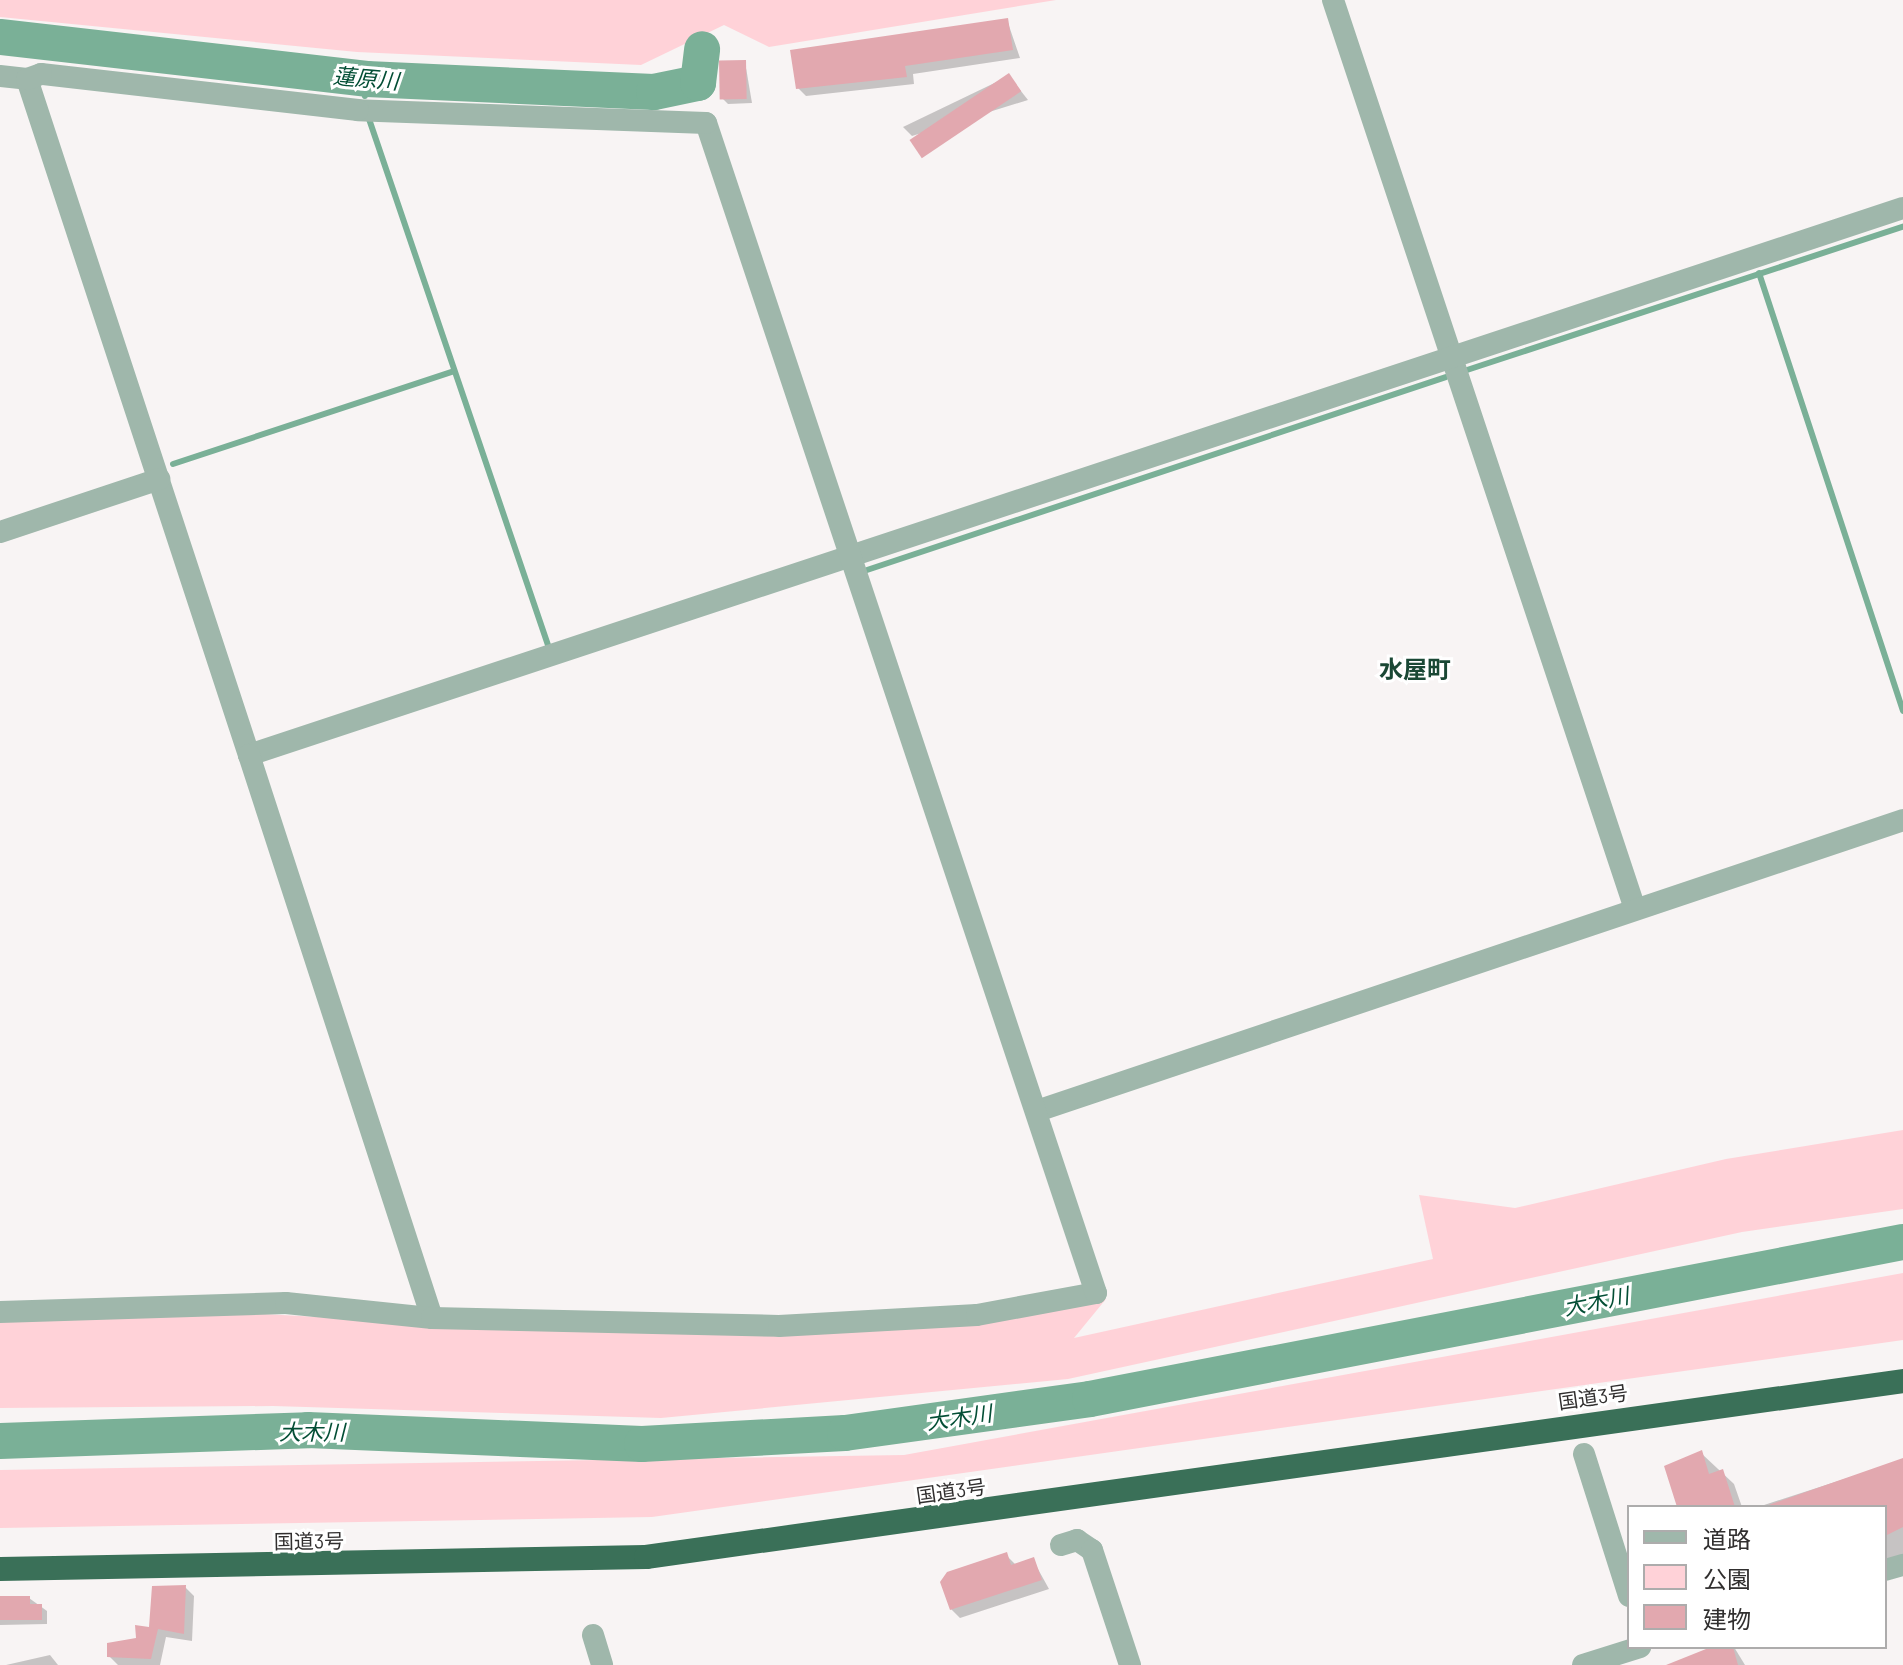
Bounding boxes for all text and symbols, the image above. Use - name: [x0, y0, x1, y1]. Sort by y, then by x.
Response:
- water label: 蓮原川: [332, 62, 400, 94]
- district label: 水屋町: [1379, 655, 1451, 683]
- water label: 大木川: [1561, 1282, 1631, 1320]
- street label: 国道3号: [1557, 1380, 1629, 1414]
- water label: 大木川: [924, 1399, 994, 1435]
- water label: 大木川: [279, 1419, 345, 1445]
- street label: 国道3号: [915, 1474, 987, 1508]
- legend: [1627, 1505, 1887, 1649]
- text: 道路: [1703, 1524, 1751, 1553]
- street label: 国道3号: [274, 1528, 344, 1554]
- text: 公園: [1703, 1564, 1751, 1593]
- text: 建物: [1703, 1604, 1751, 1633]

